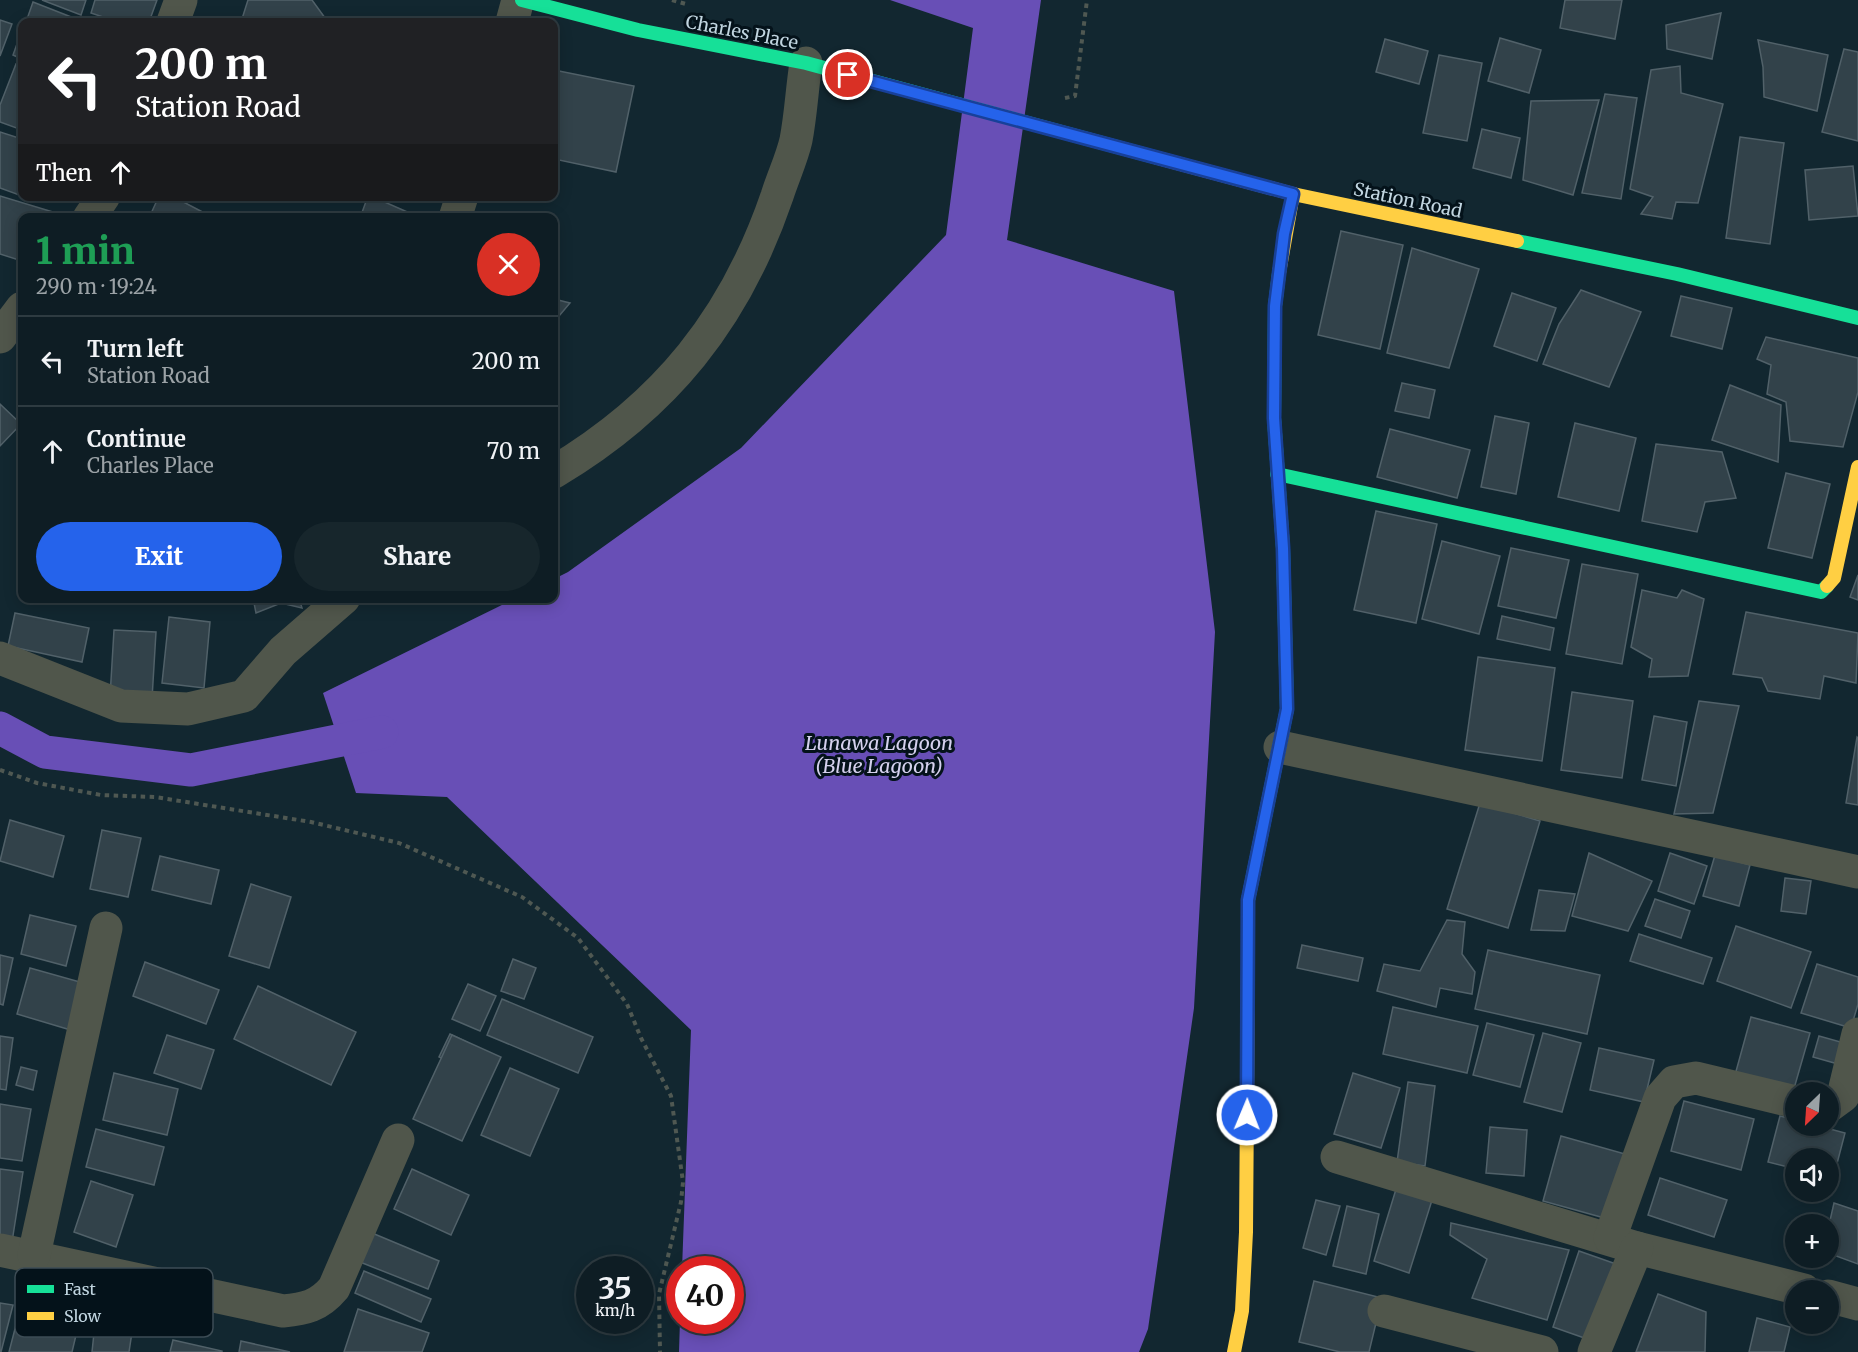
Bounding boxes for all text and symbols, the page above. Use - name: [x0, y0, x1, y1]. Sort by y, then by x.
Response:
- street label: Charles Place: [684, 10, 800, 54]
- text: 200 m: [135, 38, 267, 90]
- icon: left: [36, 42, 114, 120]
- pin: [822, 49, 873, 100]
- icon: arrive: [831, 58, 864, 91]
- text: Station Road: [135, 90, 301, 124]
- icon: ahead: [104, 156, 137, 189]
- text: Then: [36, 159, 92, 187]
- street label: Station Road: [1352, 177, 1465, 223]
- text: 1 min: [36, 229, 135, 274]
- button: close: [477, 233, 540, 296]
- text: 290 m · 19:24: [36, 274, 157, 299]
- text: Turn left: [87, 335, 184, 363]
- icon: left: [36, 345, 69, 378]
- text: 200 m: [472, 347, 540, 375]
- text: Station Road: [87, 363, 210, 388]
- text: Continue: [87, 425, 186, 453]
- icon: ahead: [36, 435, 69, 468]
- text: 70 m: [487, 437, 540, 465]
- text: Charles Place: [87, 453, 214, 478]
- button: Exit: [36, 522, 282, 591]
- button: Share: [294, 522, 540, 591]
- water label: Lunawa Lagoon (Blue Lagoon): [805, 730, 953, 778]
- north arrow: [1785, 1082, 1839, 1136]
- map controls: [1785, 1082, 1839, 1334]
- position arrow: [1215, 1083, 1279, 1147]
- button: sound: [1785, 1148, 1839, 1202]
- button: +: [1785, 1214, 1839, 1268]
- speed limit sign: 40: [666, 1256, 744, 1334]
- legend: [15, 1268, 213, 1337]
- text: 35: [598, 1269, 632, 1307]
- text: Fast: [64, 1279, 97, 1299]
- button: −: [1785, 1280, 1839, 1334]
- text: km/h: [595, 1301, 635, 1320]
- text: Slow: [64, 1306, 102, 1326]

